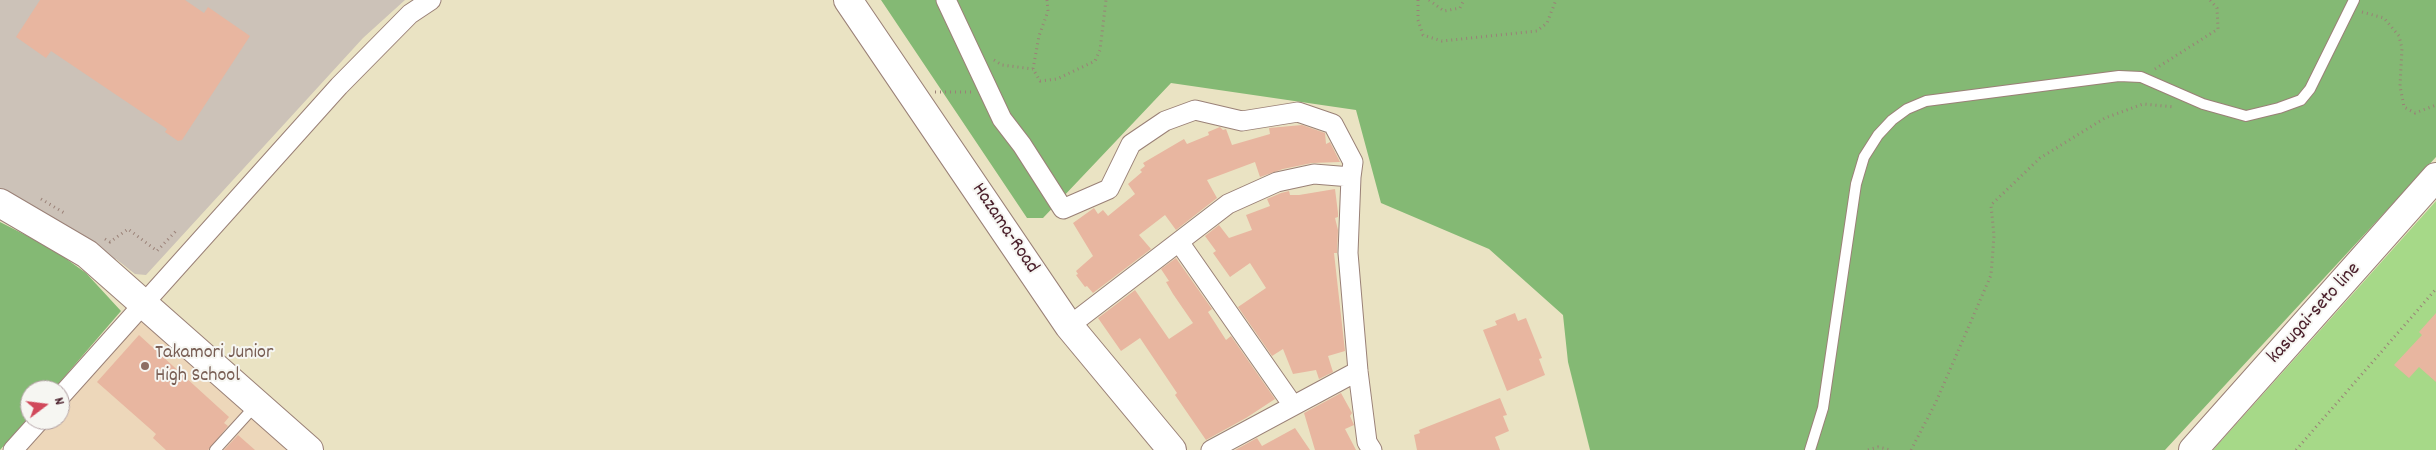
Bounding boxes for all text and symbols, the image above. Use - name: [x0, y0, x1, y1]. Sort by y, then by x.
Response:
- street label: Hazama-Road: [965, 179, 1043, 279]
- street label: kasugai-seto line: [2263, 258, 2367, 370]
- place label: Takamori Junior High School: [155, 342, 273, 389]
- marker: Takamori Junior High School: [139, 360, 151, 372]
- north arrow: [20, 380, 70, 430]
- text: N: [48, 395, 69, 407]

